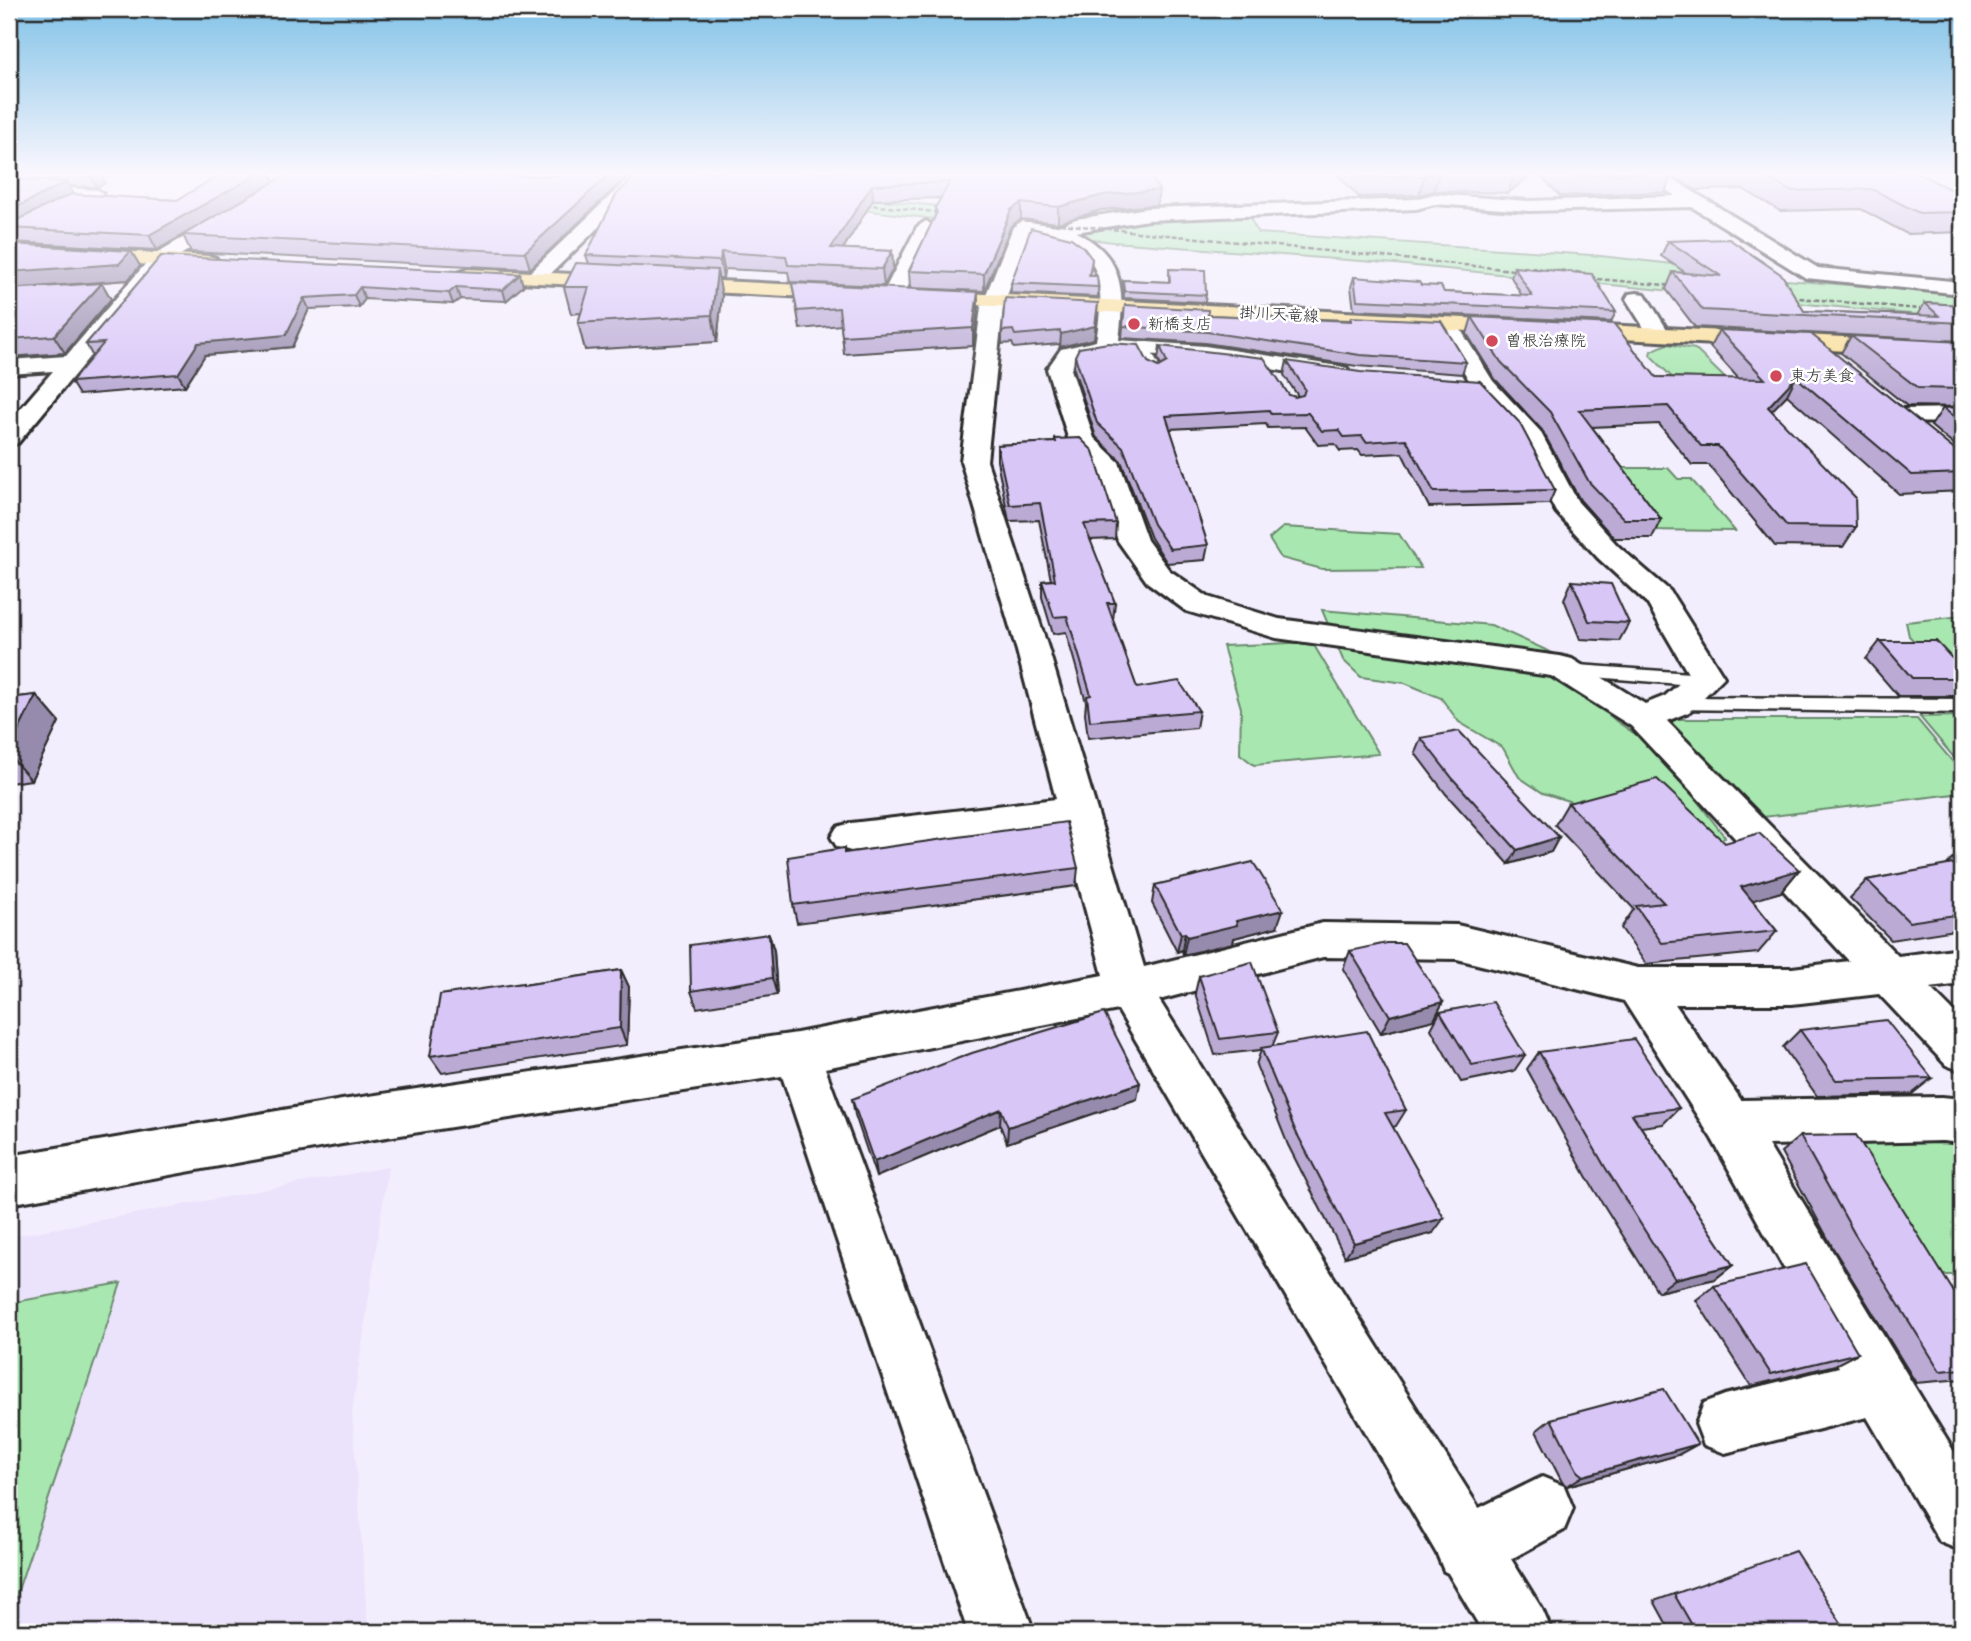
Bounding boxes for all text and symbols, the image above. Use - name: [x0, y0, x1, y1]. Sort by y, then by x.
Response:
- street label: 掛川天竜線: [1238, 300, 1320, 330]
- place label: 新橋支店: [1148, 312, 1212, 337]
- marker: 新橋支店: [1126, 316, 1142, 332]
- place label: 曽根治療院: [1506, 329, 1586, 354]
- marker: 曽根治療院: [1484, 333, 1500, 349]
- place label: 東方美食: [1790, 364, 1854, 389]
- marker: 東方美食: [1768, 368, 1784, 384]

